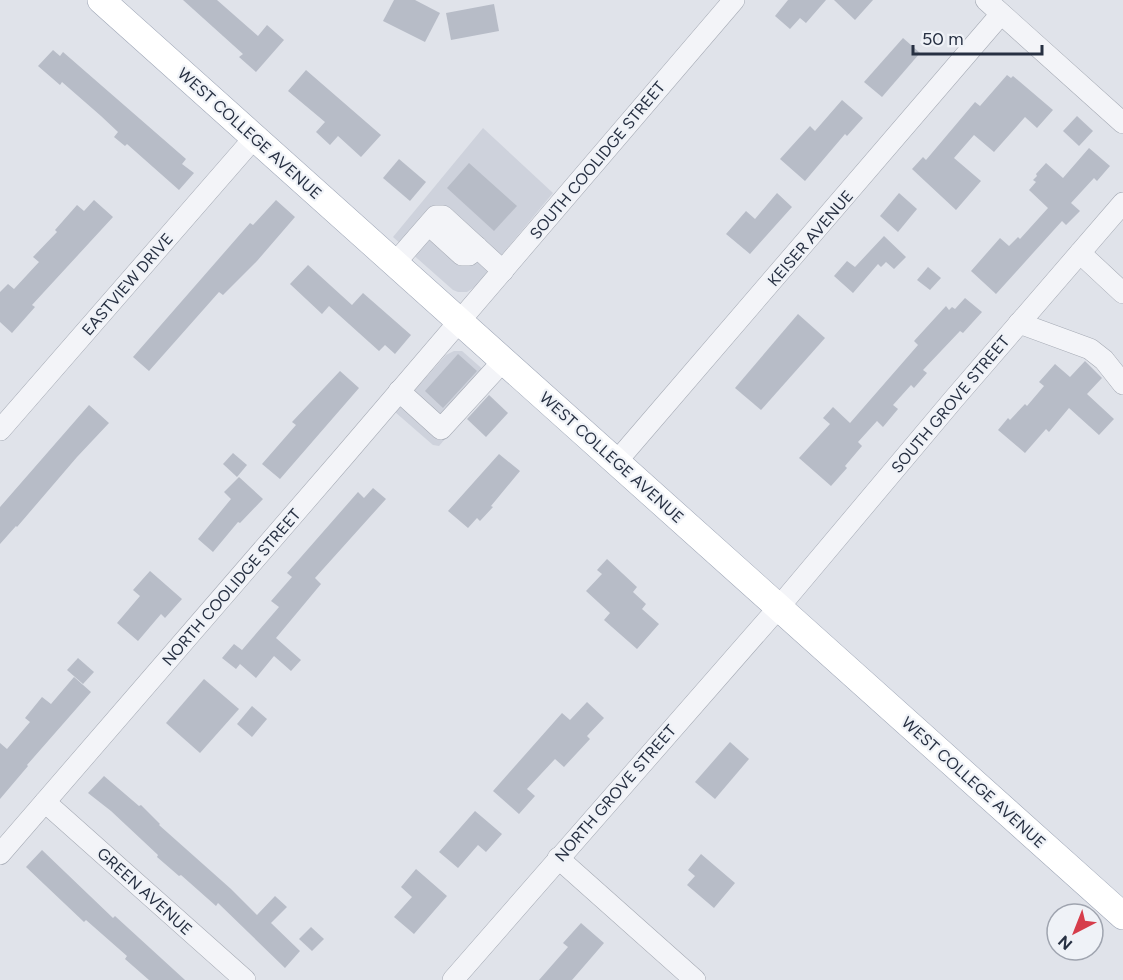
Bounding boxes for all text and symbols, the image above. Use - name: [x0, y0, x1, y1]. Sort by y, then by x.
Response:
- scale bar: [913, 18, 1042, 56]
- text: 50 m: [922, 28, 964, 50]
- street label: WEST COLLEGE AVENUE: [174, 64, 325, 203]
- street label: SOUTH COOLIDGE STREET: [526, 77, 669, 243]
- street label: KEISER AVENUE: [764, 187, 857, 290]
- street label: EASTVIEW DRIVE: [78, 229, 177, 339]
- street label: SOUTH GROVE STREET: [887, 332, 1014, 477]
- street label: WEST COLLEGE AVENUE: [536, 388, 687, 527]
- street label: NORTH COOLIDGE STREET: [158, 505, 305, 670]
- street label: WEST COLLEGE AVENUE: [898, 713, 1049, 852]
- street label: NORTH GROVE STREET: [551, 721, 680, 866]
- street label: GREEN AVENUE: [93, 844, 196, 939]
- north arrow: [1045, 902, 1105, 962]
- text: N: [1054, 932, 1076, 954]

